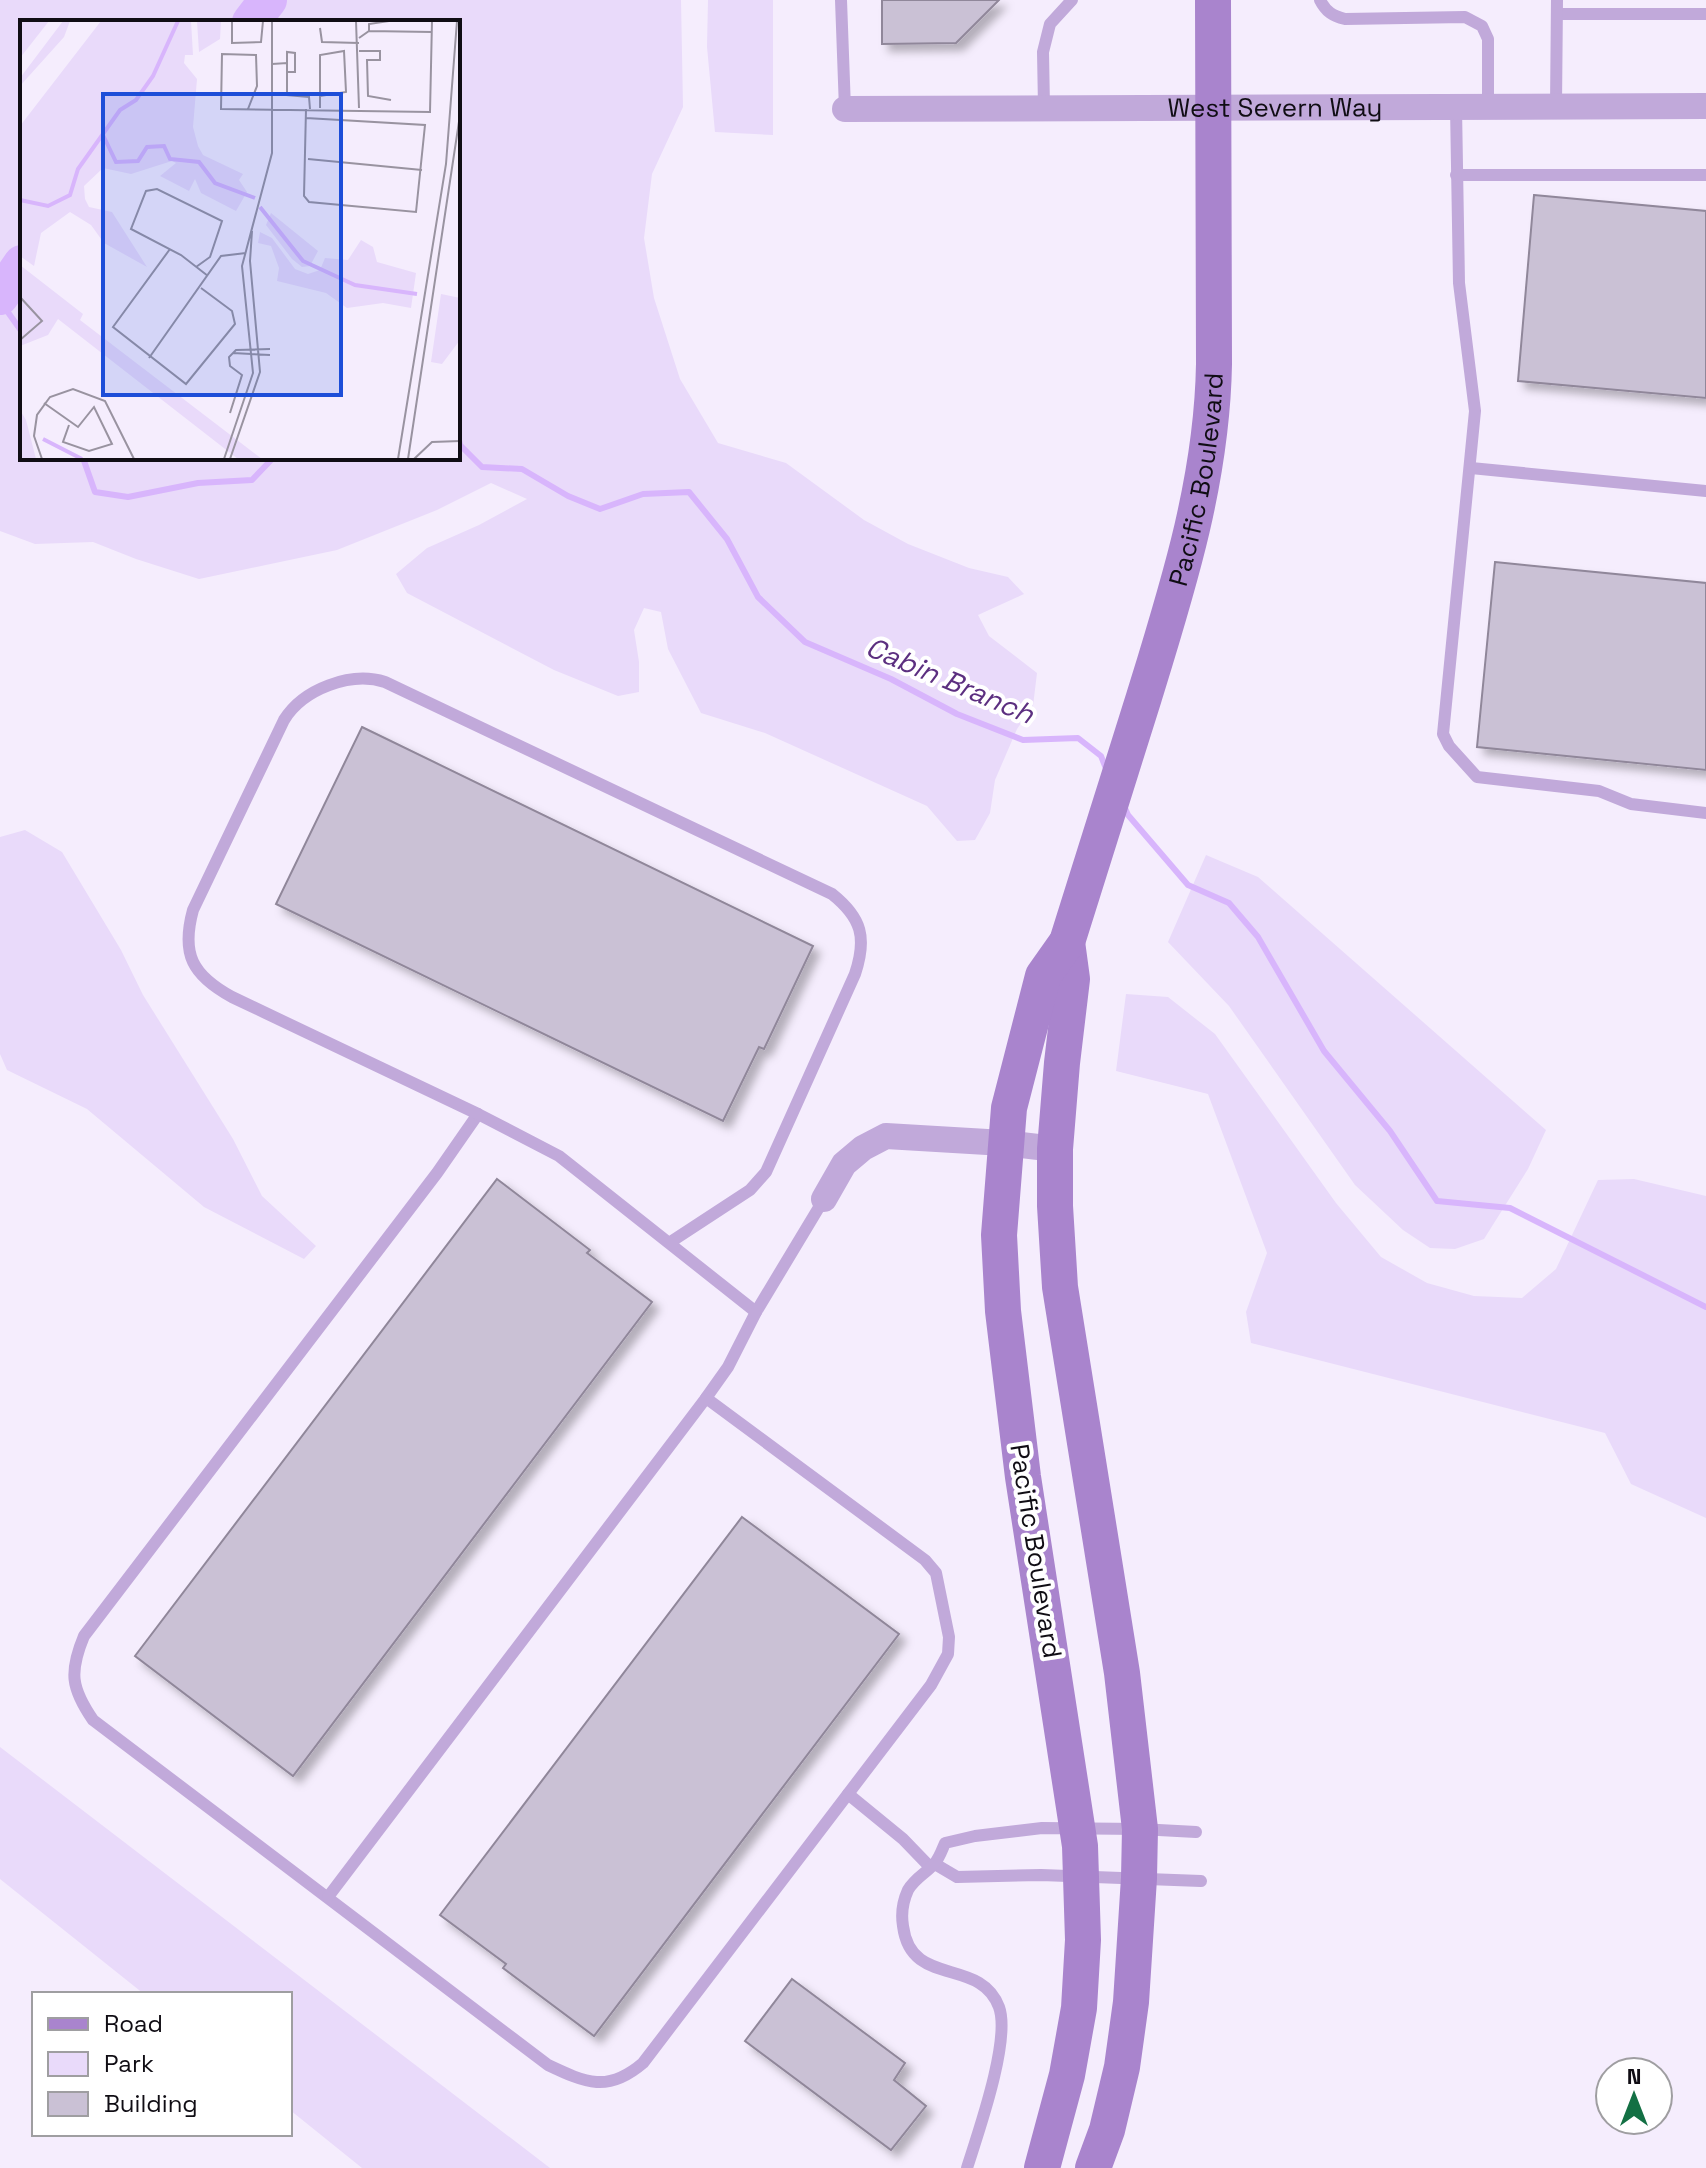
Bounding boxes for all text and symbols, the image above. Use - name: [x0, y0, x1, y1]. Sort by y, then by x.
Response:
- inset map: [20, 20, 460, 460]
- street label: West Severn Way: [1168, 90, 1382, 125]
- street label: Pacific Boulevard: [1161, 372, 1231, 590]
- water label: Cabin Branch: [861, 628, 1040, 732]
- street label: Pacific Boulevard: [1002, 1441, 1070, 1661]
- legend: [32, 1992, 292, 2136]
- text: Road: [104, 2008, 163, 2039]
- text: Park: [104, 2048, 154, 2079]
- north arrow: [1594, 2056, 1674, 2136]
- text: N: [1627, 2062, 1641, 2090]
- text: Building: [104, 2088, 198, 2119]

